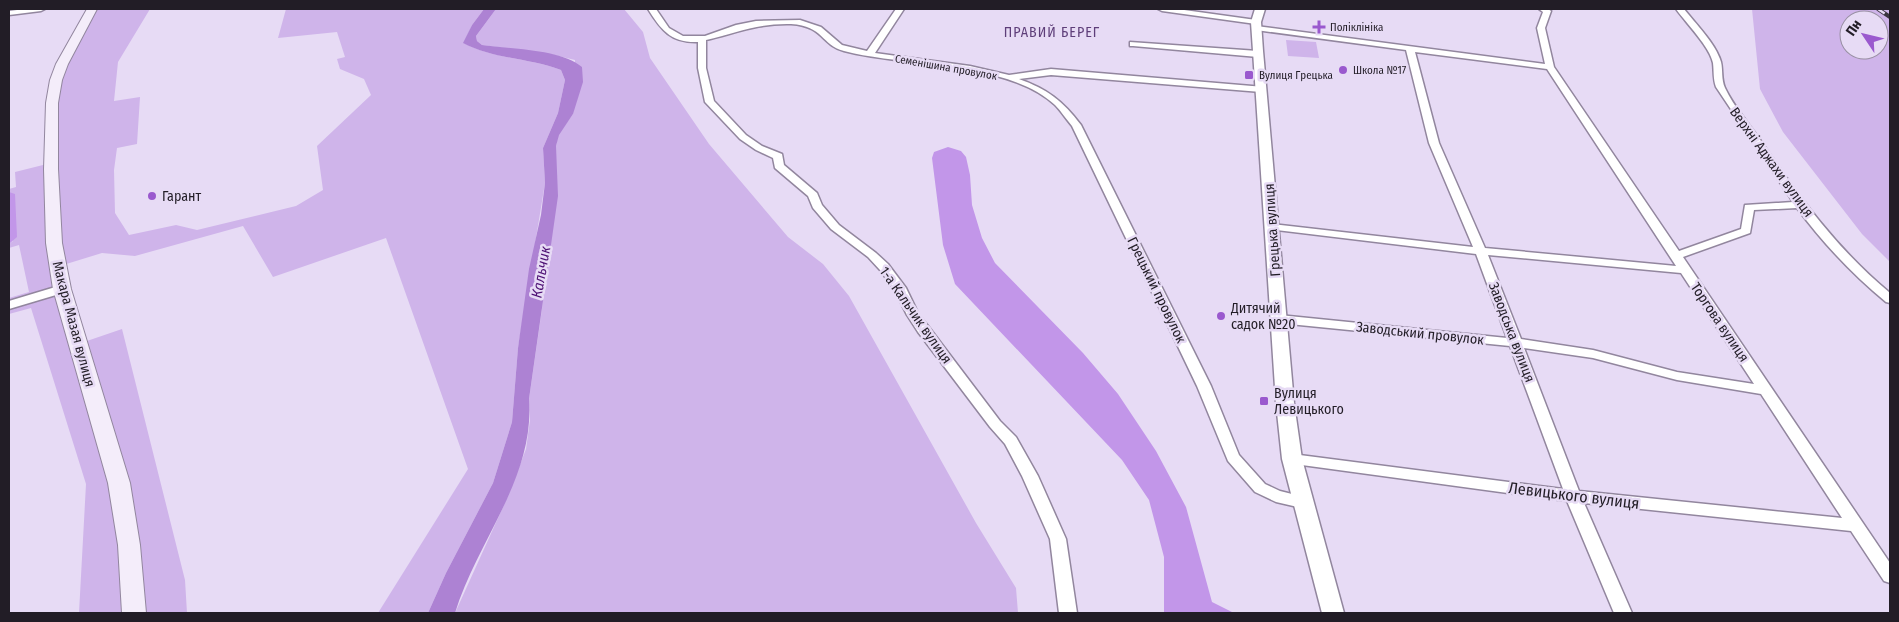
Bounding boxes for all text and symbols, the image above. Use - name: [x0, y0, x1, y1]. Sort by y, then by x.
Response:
- north arrow: [1839, 10, 1889, 60]
- text: Пн: [1842, 16, 1865, 39]
- marker: Поліклініка: [1312, 20, 1326, 34]
- place label: Поліклініка: [1330, 21, 1383, 34]
- district label: ПРАВИЙ БЕРЕГ: [1004, 24, 1100, 41]
- street label: Семенішина провулок: [894, 52, 999, 83]
- marker: Школа №17: [1337, 64, 1349, 76]
- place label: Школа №17: [1353, 64, 1407, 77]
- marker: Вулиця Грецька: [1243, 69, 1255, 81]
- place label: Вулиця Грецька: [1259, 69, 1333, 82]
- street label: Верхні Аджахи вулиця: [1726, 104, 1817, 220]
- street label: Грецька вулиця: [1261, 183, 1284, 277]
- place label: Гарант: [162, 188, 202, 205]
- marker: Гарант: [146, 190, 158, 202]
- street label: Грецький провулок: [1124, 234, 1190, 346]
- water label: Кальчик: [528, 245, 554, 299]
- street label: Макара Мазая вулиця: [49, 259, 98, 389]
- street label: 1-а Кальчик вулиця: [876, 263, 955, 367]
- street label: Торгова вулиця: [1687, 279, 1752, 365]
- street label: Заводська вулиця: [1485, 280, 1538, 385]
- place label: Дитячий садок №20: [1230, 300, 1296, 333]
- marker: Дитячий садок №20: [1215, 310, 1227, 322]
- street label: Заводський провулок: [1355, 318, 1485, 349]
- place label: Вулиця Левицького: [1274, 385, 1344, 418]
- marker: Вулиця Левицького: [1258, 395, 1270, 407]
- street label: Левицького вулиця: [1507, 478, 1640, 513]

